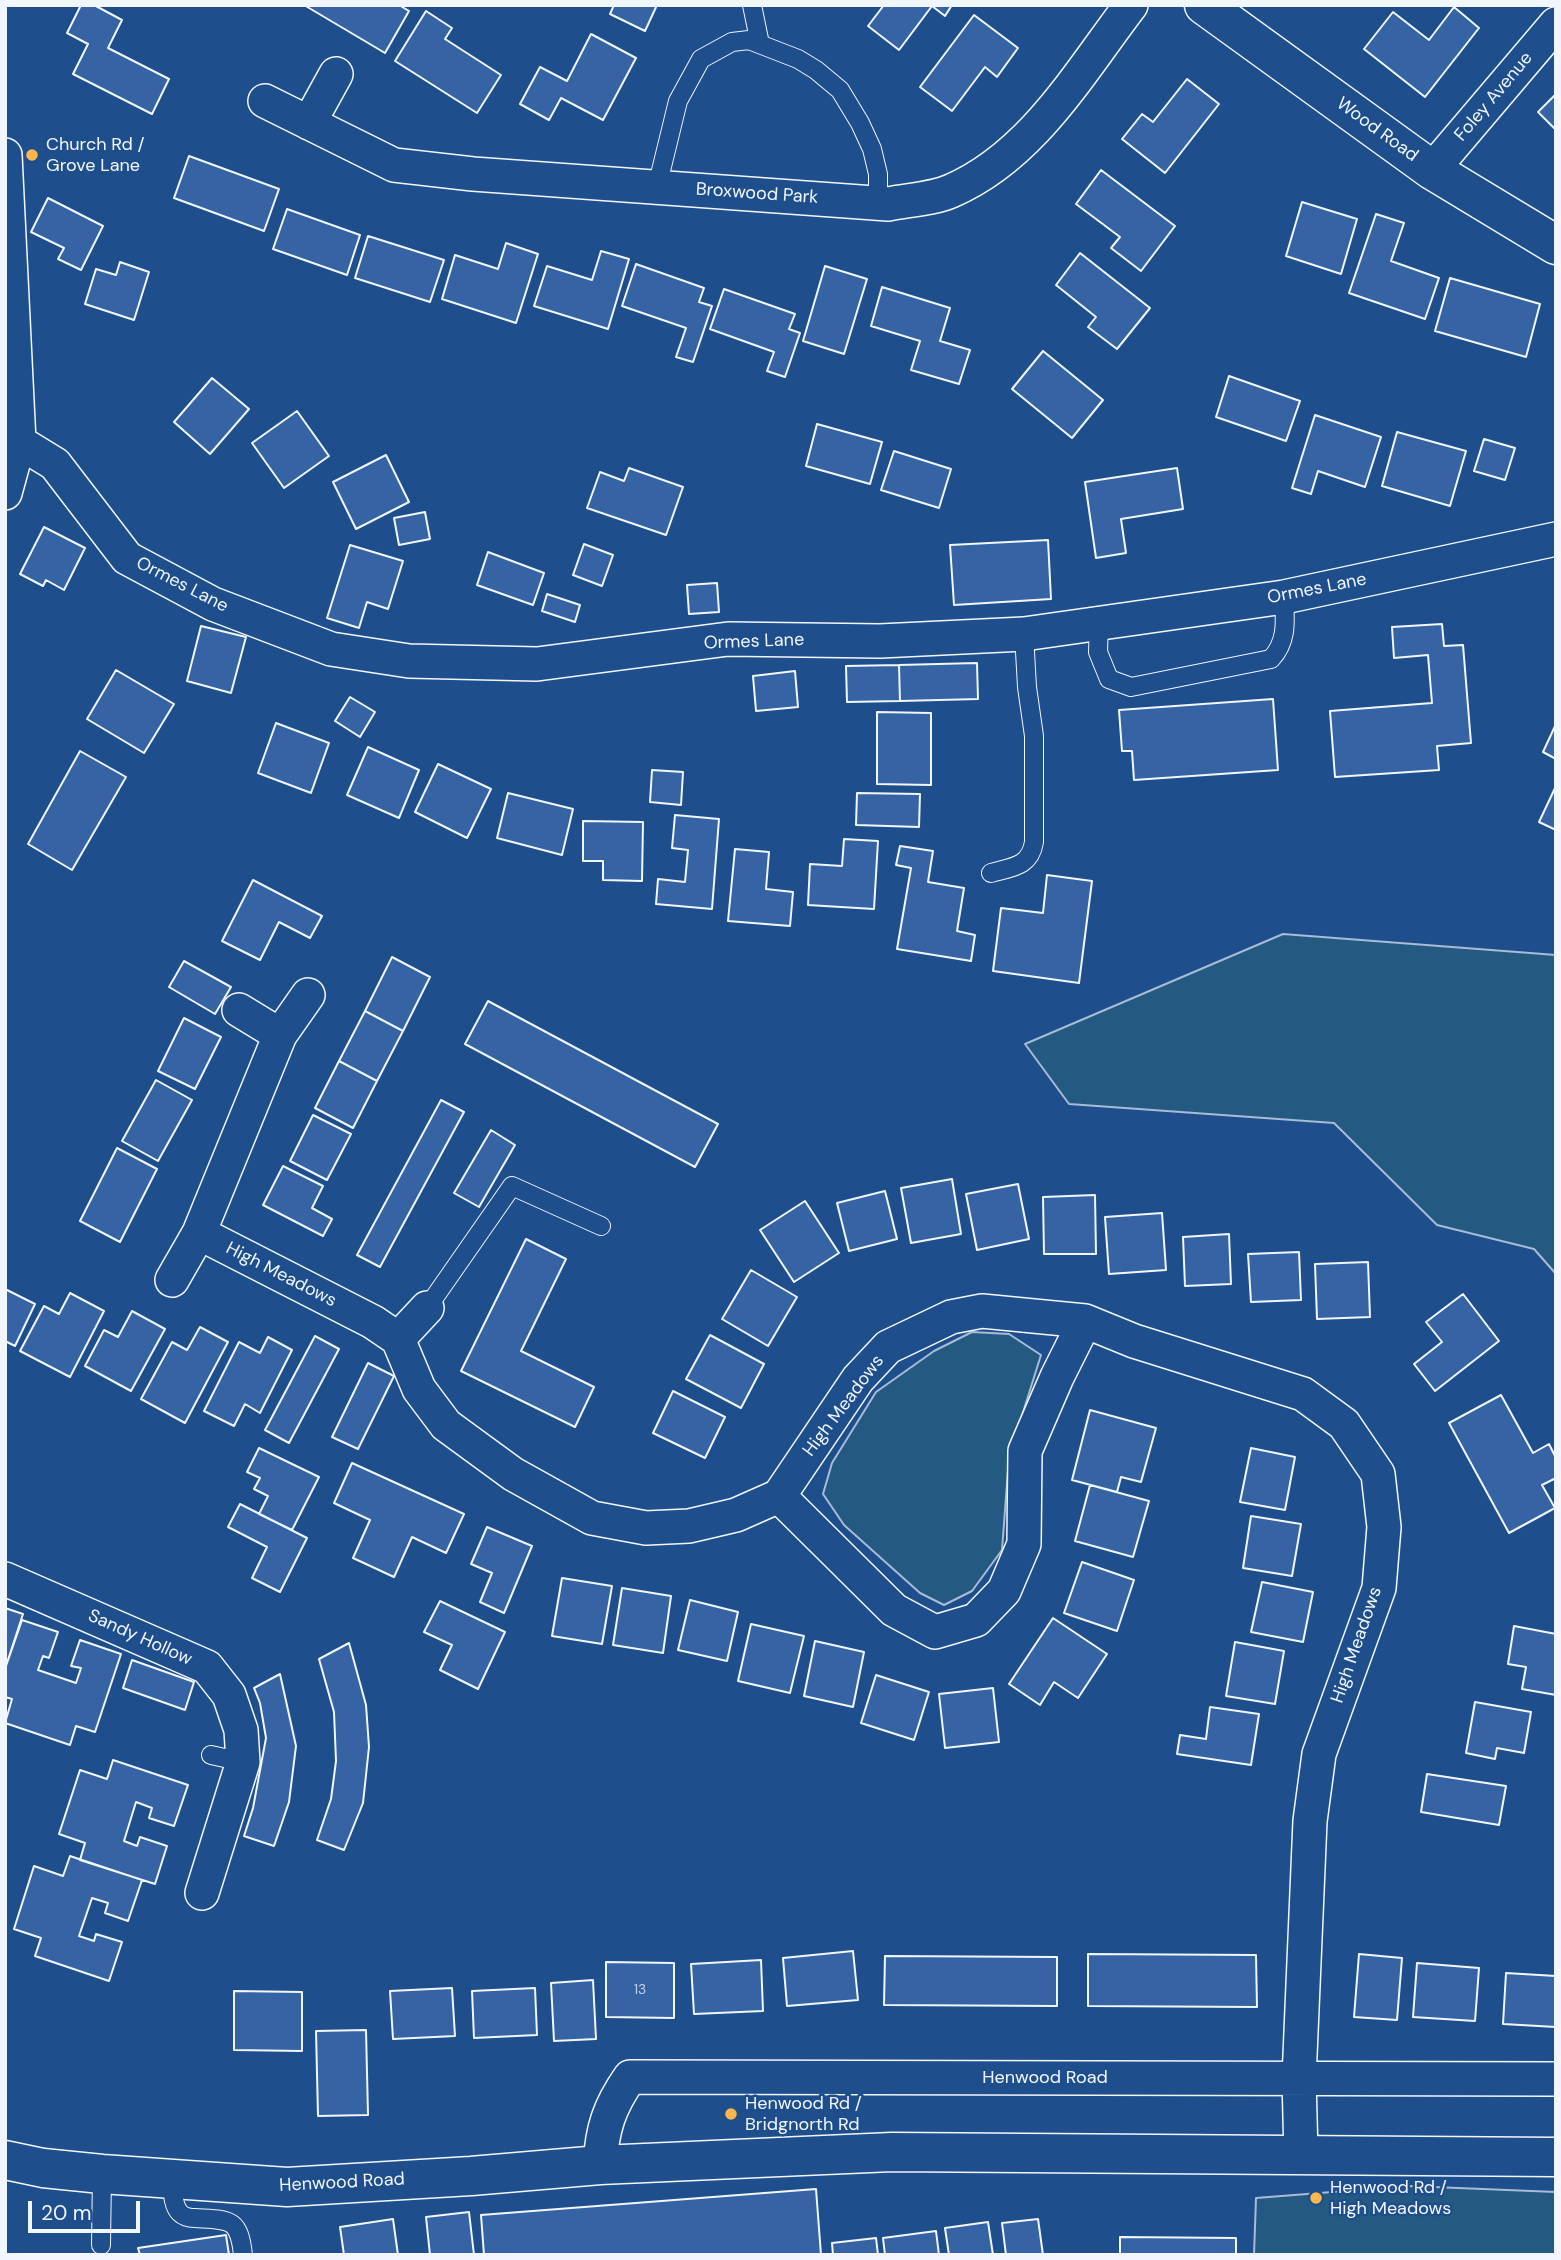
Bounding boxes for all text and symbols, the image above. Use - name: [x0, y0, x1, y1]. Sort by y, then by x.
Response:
- street label: Foley Avenue: [1450, 48, 1538, 146]
- street label: Wood Road: [1332, 93, 1422, 167]
- place label: Church Rd / Grove Lane: [46, 134, 145, 176]
- marker: Church Rd / Grove Lane: [24, 147, 40, 163]
- street label: Broxwood Park: [695, 179, 819, 209]
- street label: Ormes Lane: [132, 553, 232, 617]
- street label: Ormes Lane: [1266, 569, 1368, 609]
- street label: Ormes Lane: [703, 629, 805, 655]
- street label: High Meadows: [222, 1238, 340, 1312]
- street label: High Meadows: [799, 1351, 889, 1461]
- street label: High Meadows: [1327, 1584, 1387, 1706]
- street label: Sandy Hollow: [85, 1605, 195, 1671]
- house number: 13: [634, 1982, 646, 1998]
- street label: Henwood Road: [982, 2067, 1108, 2089]
- place label: Henwood Rd / Bridgnorth Rd: [745, 2093, 862, 2136]
- marker: Henwood Rd / Bridgnorth Rd: [723, 2106, 739, 2122]
- street label: Henwood Road: [279, 2169, 405, 2197]
- place label: Henwood Rd / High Meadows: [1330, 2177, 1451, 2220]
- scale bar: [32, 2186, 144, 2230]
- marker: Henwood Rd / High Meadows: [1308, 2190, 1324, 2206]
- text: 20 m: [41, 2199, 92, 2227]

